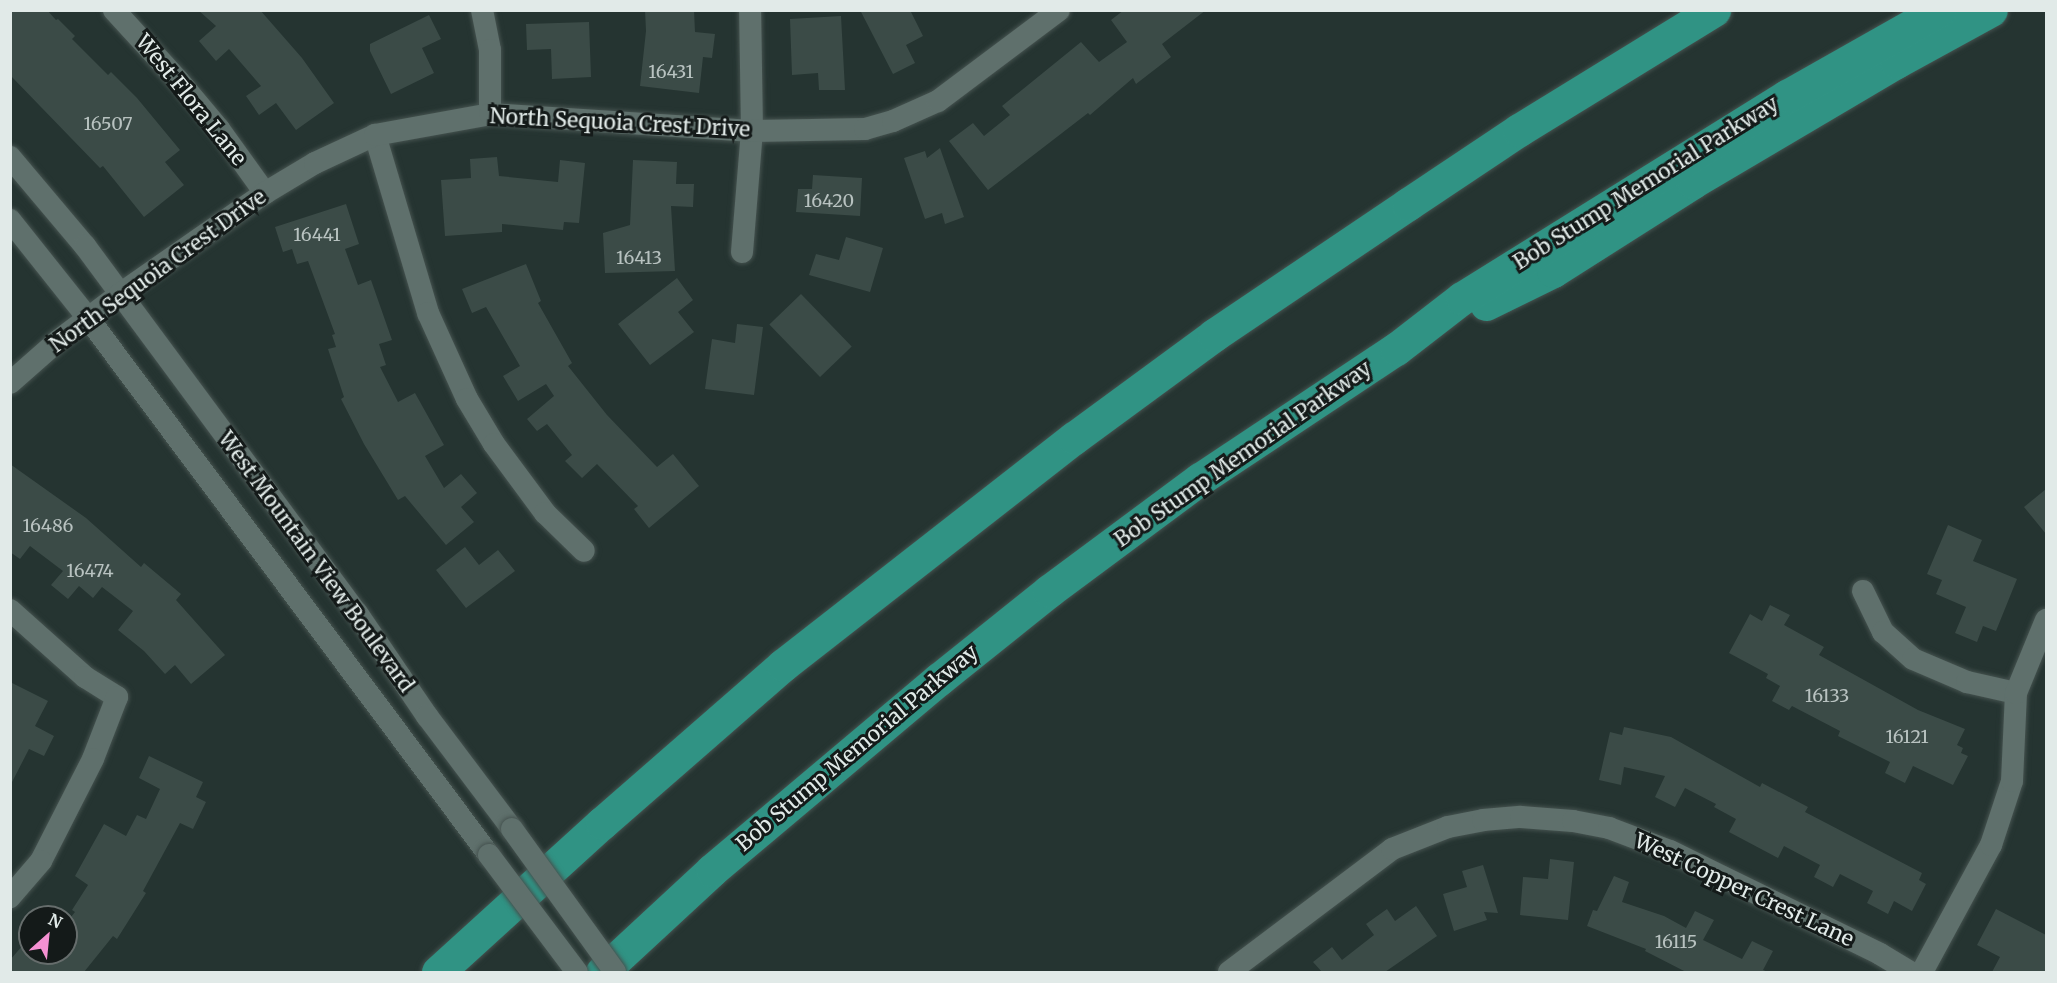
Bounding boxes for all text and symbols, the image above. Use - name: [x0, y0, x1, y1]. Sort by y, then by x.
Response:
- street label: West Flora Lane: [130, 29, 252, 171]
- house number: 16431: [648, 61, 694, 83]
- street label: Bob Stump Memorial Parkway: [1509, 91, 1783, 275]
- street label: North Sequoia Crest Drive: [489, 104, 751, 142]
- house number: 16507: [83, 113, 133, 135]
- street label: North Sequoia Crest Drive: [45, 184, 271, 358]
- house number: 16420: [804, 190, 854, 212]
- house number: 16441: [293, 224, 341, 246]
- house number: 16413: [616, 247, 662, 269]
- street label: Bob Stump Memorial Parkway: [1110, 355, 1376, 553]
- street label: West Mountain View Boulevard: [213, 427, 419, 697]
- house number: 16486: [23, 515, 73, 537]
- house number: 16474: [66, 560, 114, 582]
- street label: Bob Stump Memorial Parkway: [731, 639, 983, 857]
- house number: 16133: [1805, 685, 1849, 707]
- house number: 16121: [1885, 726, 1929, 748]
- street label: West Copper Crest Lane: [1630, 828, 1858, 952]
- north arrow: [18, 905, 78, 965]
- text: N: [45, 909, 65, 933]
- house number: 16115: [1655, 931, 1697, 953]

